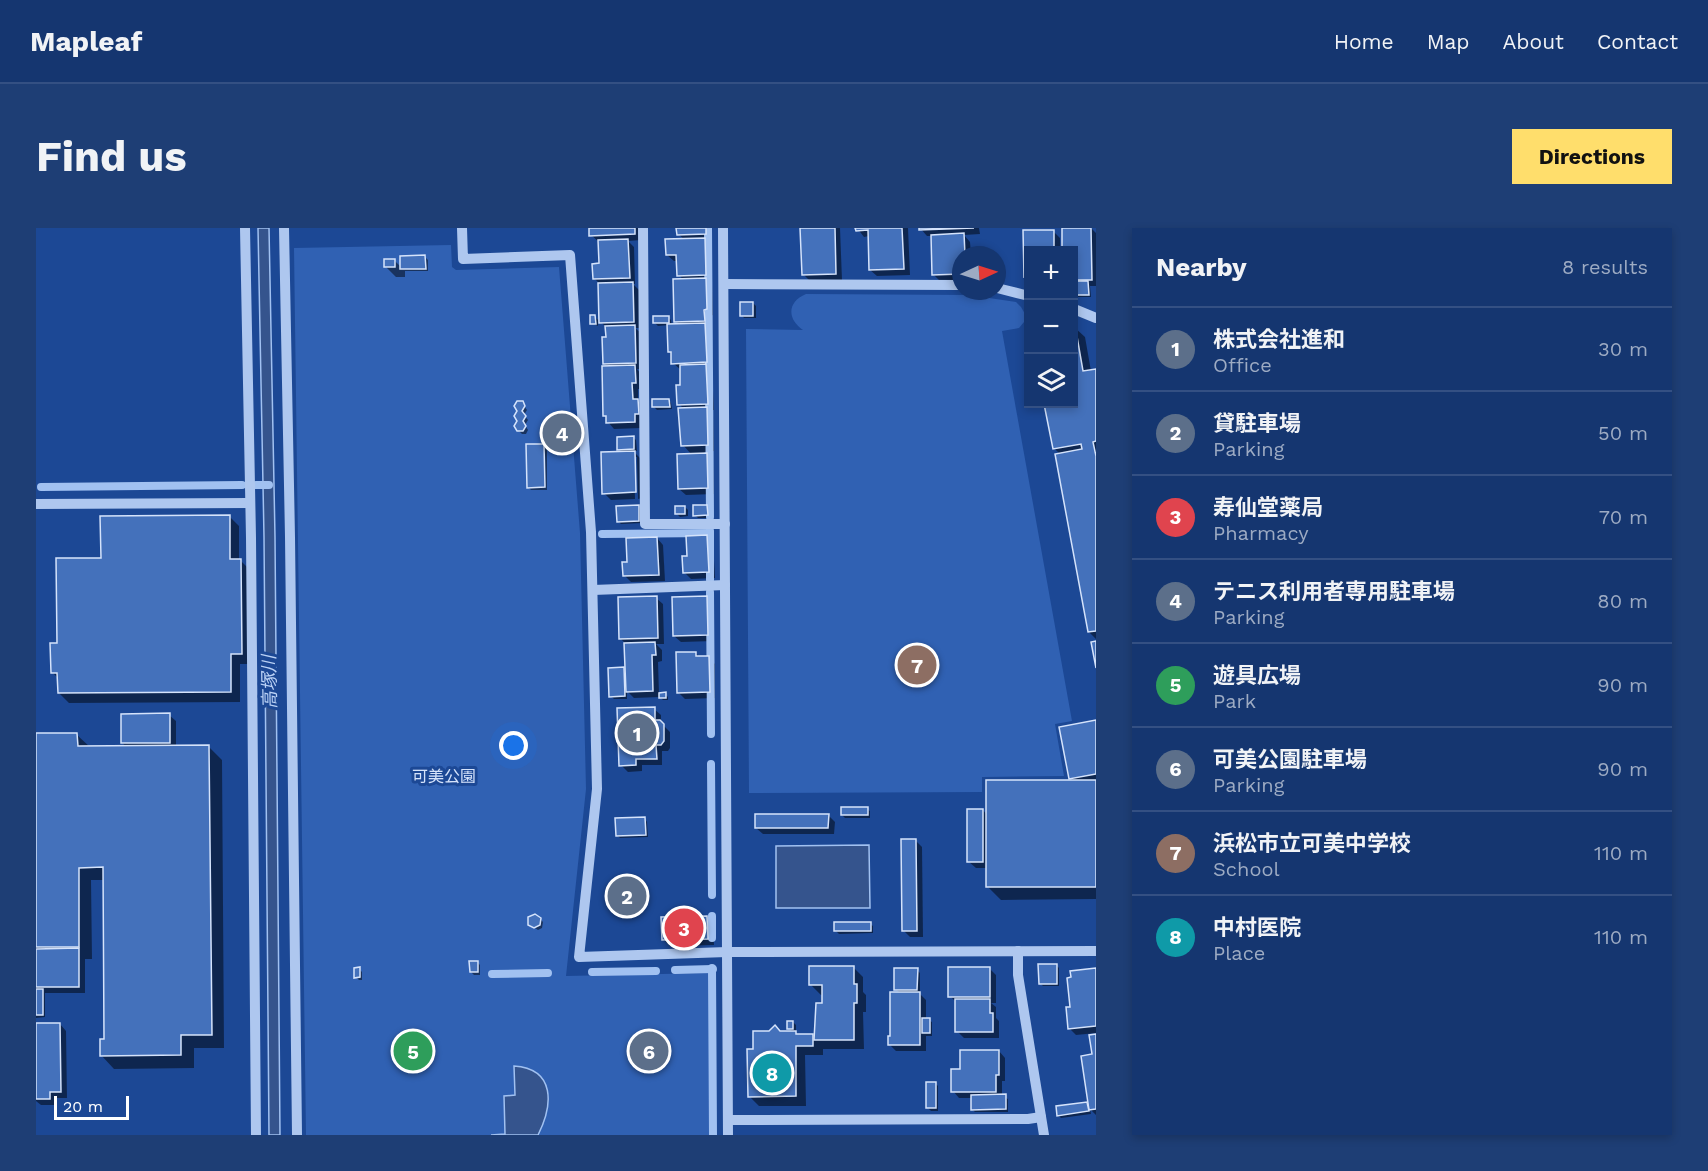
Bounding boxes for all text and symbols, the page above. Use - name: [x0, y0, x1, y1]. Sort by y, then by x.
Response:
- text: Mapleaf: [30, 25, 142, 58]
- text: Home: [1334, 29, 1394, 54]
- text: Map: [1427, 29, 1470, 54]
- text: About: [1503, 29, 1564, 54]
- text: Contact: [1597, 29, 1678, 54]
- button: Directions: [1512, 129, 1672, 184]
- text: Find us: [36, 132, 187, 181]
- north arrow: [952, 246, 1006, 300]
- map controls: [1024, 246, 1078, 408]
- button: +: [1024, 246, 1078, 300]
- text: Nearby: [1156, 252, 1247, 282]
- text: 8 results: [1562, 255, 1648, 279]
- button: −: [1024, 300, 1078, 354]
- text: 株式会社進和: [1213, 327, 1345, 352]
- text: 1: [1171, 337, 1180, 361]
- text: 30 m: [1598, 337, 1648, 361]
- text: Office: [1213, 353, 1272, 377]
- button: layers: [1024, 354, 1078, 408]
- pin: 4: [542, 410, 582, 456]
- text: 貸駐車場: [1213, 411, 1301, 436]
- text: 2: [1170, 421, 1181, 445]
- text: 50 m: [1598, 421, 1648, 445]
- text: Parking: [1213, 437, 1284, 461]
- text: 寿仙堂薬局: [1213, 495, 1323, 520]
- text: 3: [1170, 505, 1181, 529]
- text: 70 m: [1599, 505, 1648, 529]
- text: Pharmacy: [1213, 521, 1309, 545]
- text: テニス利用者専用駐車場: [1213, 579, 1455, 604]
- text: 4: [1169, 589, 1182, 613]
- text: 80 m: [1597, 589, 1648, 613]
- text: Parking: [1213, 605, 1284, 629]
- pin: 7: [898, 642, 936, 688]
- water label: 高塚川: [258, 653, 280, 709]
- text: 遊具広場: [1213, 663, 1301, 688]
- text: 5: [1170, 673, 1181, 697]
- text: 90 m: [1597, 673, 1648, 697]
- text: Park: [1213, 689, 1256, 713]
- pin: 1: [618, 710, 656, 756]
- your location: [499, 731, 528, 760]
- text: 可美公園駐車場: [1213, 747, 1367, 772]
- text: 6: [1169, 757, 1182, 781]
- text: 90 m: [1597, 757, 1648, 781]
- park label: 可美公園: [412, 767, 476, 786]
- text: Parking: [1213, 773, 1284, 797]
- text: 浜松市立可美中学校: [1213, 831, 1411, 856]
- text: 7: [1169, 841, 1182, 865]
- text: 110 m: [1594, 841, 1648, 865]
- text: School: [1213, 857, 1280, 881]
- pin: 2: [608, 874, 646, 918]
- pin: 3: [664, 906, 704, 950]
- text: 中村医院: [1213, 915, 1301, 940]
- text: 8: [1169, 925, 1182, 949]
- text: 110 m: [1594, 925, 1648, 949]
- text: Place: [1213, 941, 1265, 965]
- pin: 5: [394, 1028, 433, 1074]
- pin: 6: [630, 1028, 668, 1074]
- pin: 8: [752, 1050, 792, 1096]
- scale bar: [54, 1093, 129, 1120]
- text: 20 m: [63, 1097, 103, 1116]

